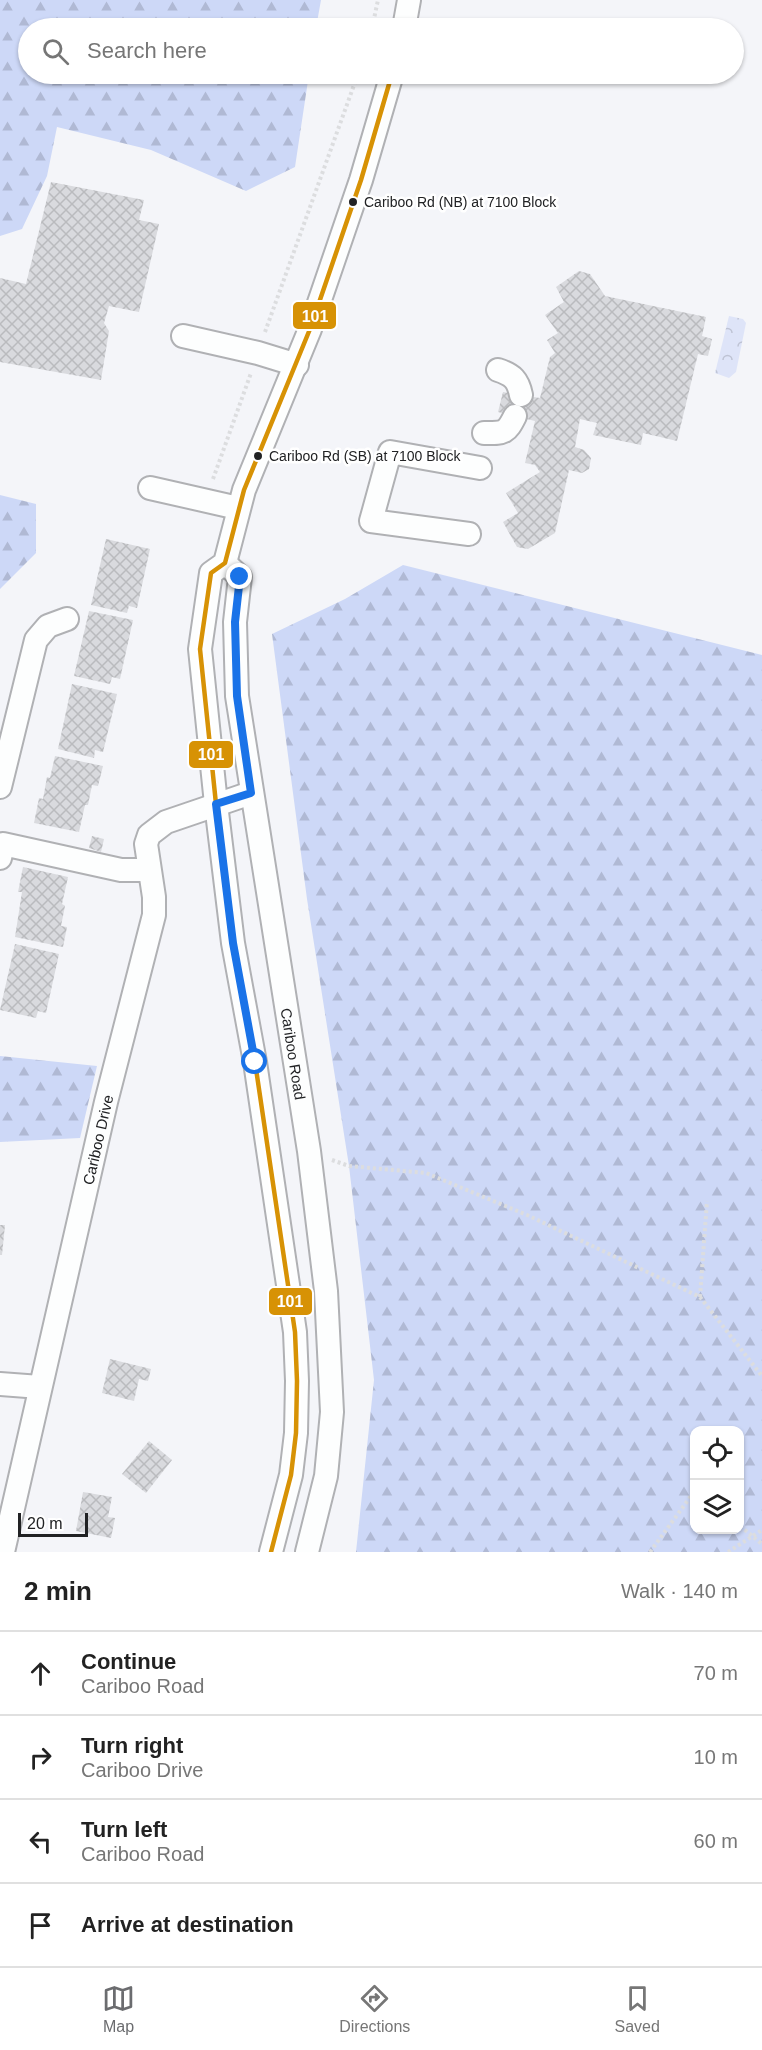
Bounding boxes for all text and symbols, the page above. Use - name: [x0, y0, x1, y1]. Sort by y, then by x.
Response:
- search box: [18, 18, 744, 84]
- icon: search: [39, 35, 72, 68]
- text: Search here: [87, 38, 207, 63]
- place label: Cariboo Rd (NB) at 7100 Block: [364, 194, 557, 210]
- marker: Cariboo Rd (NB) at 7100 Block: [347, 196, 359, 208]
- line badge: 101: [292, 301, 337, 330]
- text: 101: [302, 308, 328, 325]
- place label: Cariboo Rd (SB) at 7100 Block: [269, 448, 461, 464]
- marker: Cariboo Rd (SB) at 7100 Block: [252, 450, 264, 462]
- route end: [226, 563, 252, 589]
- line badge: 101: [188, 740, 234, 769]
- text: 101: [198, 746, 224, 763]
- street label: Cariboo Road: [278, 1007, 309, 1101]
- route start: [241, 1048, 267, 1074]
- street label: Cariboo Drive: [79, 1093, 116, 1186]
- line badge: 101: [268, 1287, 313, 1316]
- text: 101: [277, 1293, 303, 1310]
- map controls: [690, 1426, 744, 1534]
- button: locate: [690, 1426, 744, 1480]
- button: layers: [690, 1480, 744, 1534]
- scale bar: [18, 1510, 88, 1538]
- text: 20 m: [27, 1515, 63, 1532]
- text: 2 min: [24, 1576, 92, 1606]
- text: Walk · 140 m: [621, 1580, 738, 1602]
- text: Continue: [81, 1649, 176, 1674]
- icon: ahead: [24, 1657, 57, 1690]
- text: 70 m: [694, 1662, 738, 1684]
- text: Cariboo Road: [81, 1675, 204, 1697]
- text: Turn right: [81, 1733, 183, 1758]
- icon: right: [24, 1741, 57, 1774]
- text: 10 m: [694, 1746, 738, 1768]
- text: Cariboo Drive: [81, 1759, 203, 1781]
- text: Turn left: [81, 1817, 167, 1842]
- icon: left: [24, 1825, 57, 1858]
- text: 60 m: [694, 1830, 738, 1852]
- text: Cariboo Road: [81, 1843, 204, 1865]
- icon: arrive: [24, 1909, 57, 1942]
- text: Arrive at destination: [81, 1912, 294, 1937]
- tab: Map: [102, 1982, 135, 2036]
- tab: Directions: [339, 1982, 410, 2036]
- tab: Saved: [615, 1982, 660, 2036]

